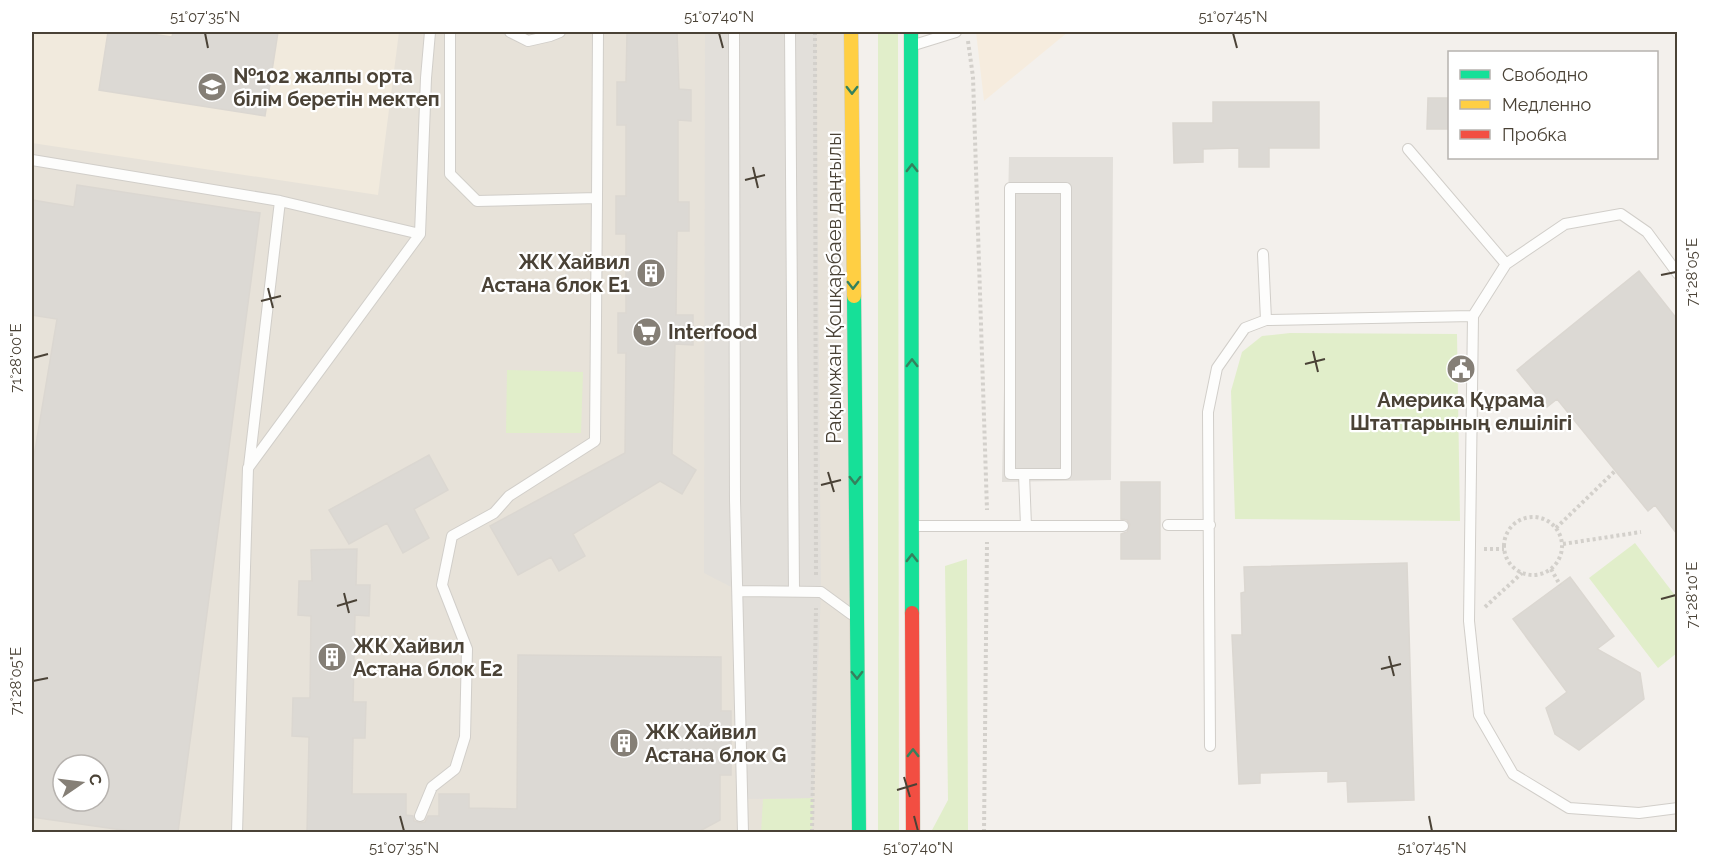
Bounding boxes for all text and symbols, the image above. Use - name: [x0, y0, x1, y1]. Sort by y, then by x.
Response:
- text: 51°07'35"N: [170, 8, 240, 26]
- text: 51°07'40"N: [684, 8, 754, 26]
- text: 51°07'45"N: [1198, 8, 1268, 26]
- legend: [1448, 51, 1658, 159]
- place label: №102 жалпы орта білім беретін мектеп: [233, 64, 440, 111]
- text: Свободно: [1502, 64, 1588, 85]
- school or university icon: №102 жалпы орта білім беретін мектеп: [196, 71, 228, 103]
- one-way arrow: [846, 85, 858, 94]
- text: Медленно: [1502, 94, 1591, 115]
- text: Пробка: [1502, 124, 1567, 145]
- street label: Рақымжан Қошқарбаев даңғылы: [822, 132, 846, 444]
- one-way arrow: [905, 164, 918, 173]
- text: 71°28'05"E: [1683, 238, 1701, 306]
- place label: ЖК Хайвил Астана блок E1: [481, 250, 630, 297]
- building icon: ЖК Хайвил Астана блок E1: [635, 257, 667, 289]
- one-way arrow: [847, 280, 859, 289]
- supermarket icon: Interfood: [631, 316, 663, 348]
- place label: Interfood: [668, 320, 758, 344]
- text: 71°28'00"E: [7, 323, 25, 393]
- public building icon: Америка Құрама Штаттарының елшілігі: [1445, 353, 1477, 385]
- one-way arrow: [906, 359, 918, 368]
- place label: Америка Құрама Штаттарының елшілігі: [1350, 388, 1572, 435]
- one-way arrow: [849, 475, 861, 484]
- one-way arrow: [906, 554, 918, 563]
- text: 71°28'10"E: [1683, 562, 1701, 628]
- place label: ЖК Хайвил Астана блок E2: [353, 634, 503, 681]
- building icon: ЖК Хайвил Астана блок E2: [316, 641, 348, 673]
- text: 71°28'05"E: [7, 647, 25, 715]
- one-way arrow: [851, 670, 863, 679]
- place label: ЖК Хайвил Астана блок G: [645, 720, 786, 767]
- building icon: ЖК Хайвил Астана блок G: [608, 727, 640, 759]
- one-way arrow: [907, 749, 919, 758]
- north arrow: [51, 753, 111, 813]
- text: С: [85, 772, 106, 787]
- text: 51°07'35"N: [369, 839, 439, 857]
- text: 51°07'40"N: [883, 839, 953, 857]
- text: 51°07'45"N: [1397, 839, 1467, 857]

